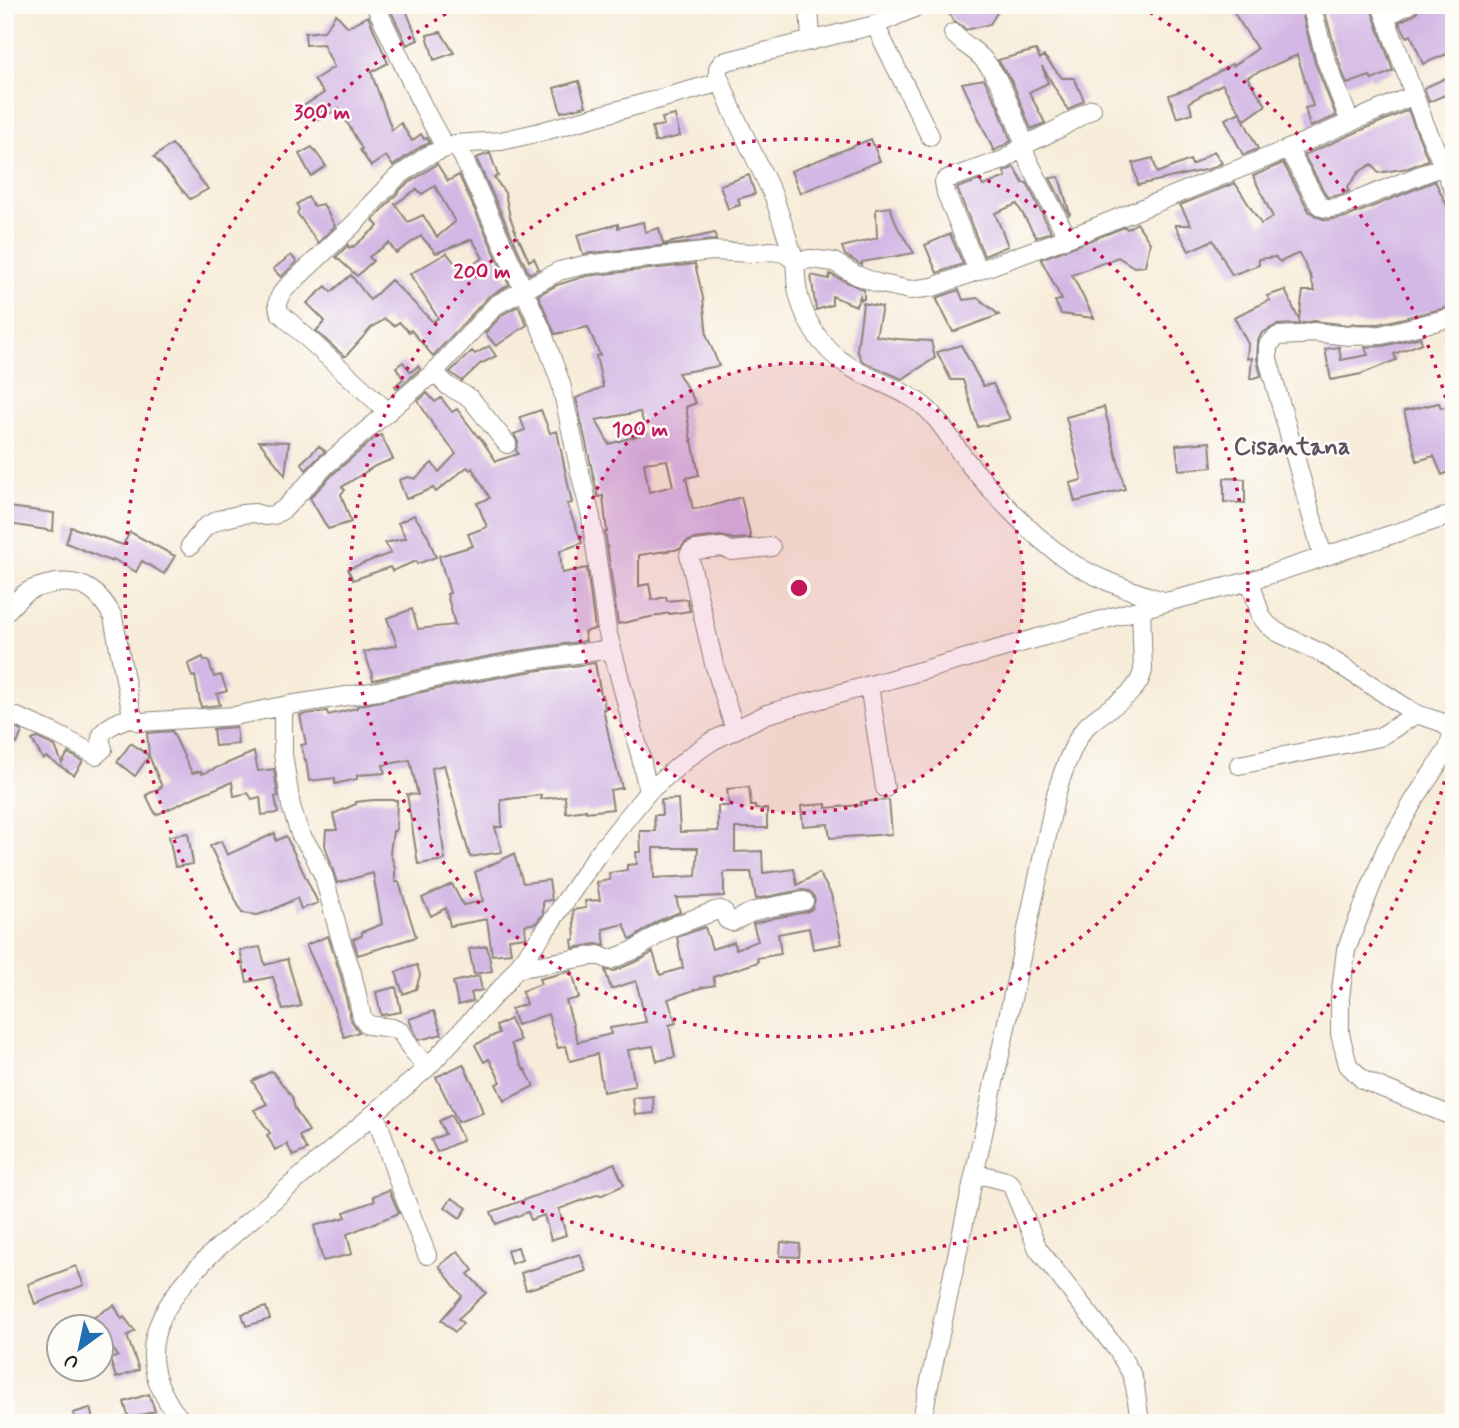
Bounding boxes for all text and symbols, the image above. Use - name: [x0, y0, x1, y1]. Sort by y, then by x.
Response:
- text: 300 m: [294, 99, 351, 127]
- text: 200 m: [453, 258, 511, 286]
- text: 100 m: [612, 416, 668, 444]
- district label: Cisantana: [1234, 432, 1350, 463]
- centre of rings: [787, 576, 811, 600]
- north arrow: [46, 1312, 116, 1382]
- text: U: [60, 1347, 84, 1375]

